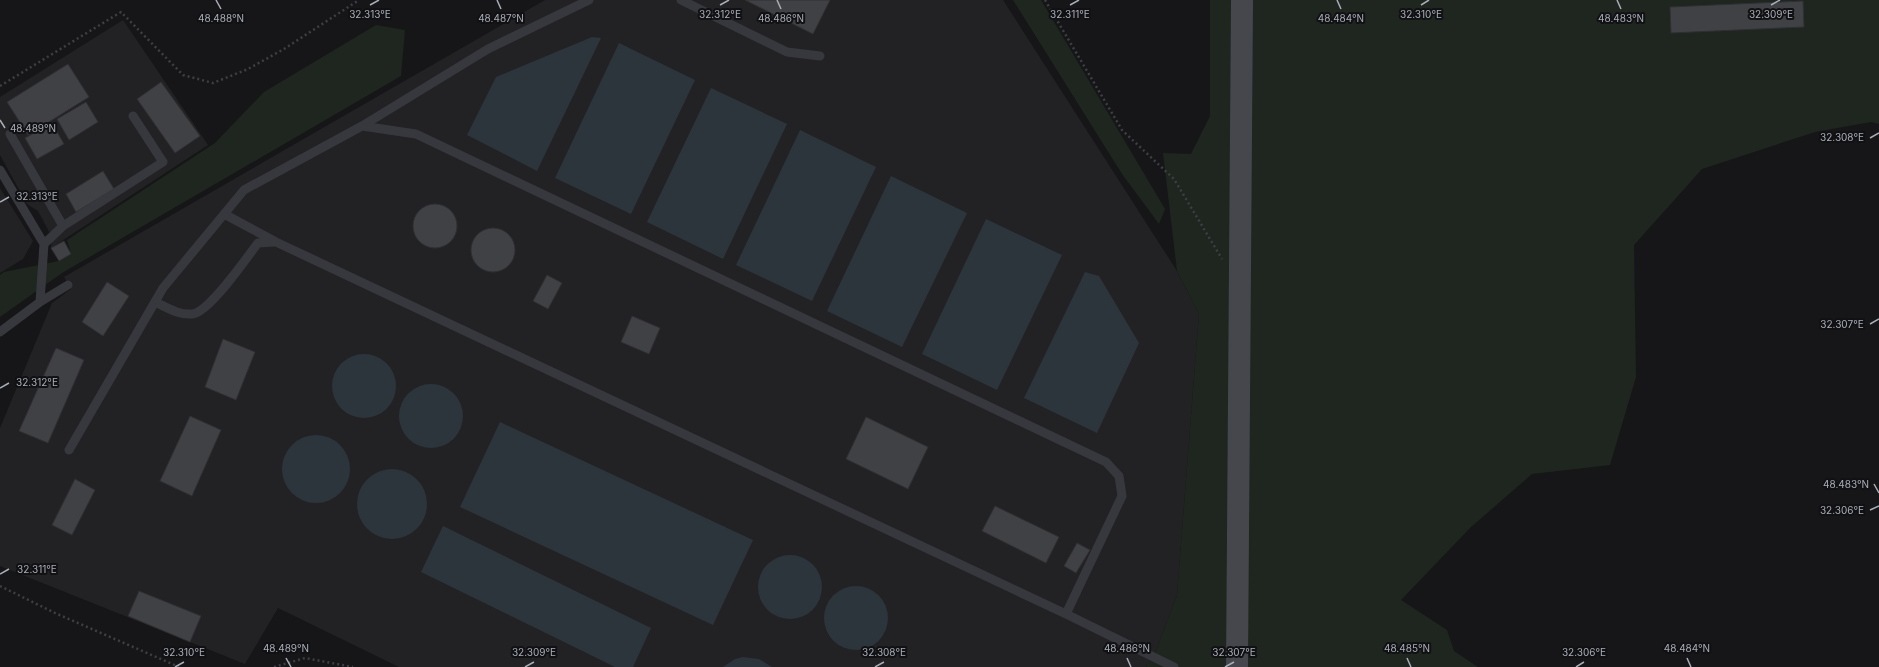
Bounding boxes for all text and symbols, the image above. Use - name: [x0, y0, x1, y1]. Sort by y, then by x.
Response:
- text: 32.313°E: [349, 8, 391, 20]
- text: 32.312°E: [699, 8, 741, 20]
- text: 32.311°E: [1050, 8, 1090, 20]
- text: 32.310°E: [1400, 8, 1442, 20]
- text: 32.309°E: [1749, 8, 1793, 20]
- text: 48.488°N: [198, 12, 244, 24]
- text: 48.487°N: [478, 12, 524, 24]
- text: 48.486°N: [758, 12, 804, 24]
- text: 48.484°N: [1318, 12, 1364, 24]
- text: 48.483°N: [1598, 12, 1644, 24]
- text: 48.489°N: [10, 122, 56, 134]
- text: 32.308°E: [1820, 131, 1864, 143]
- text: 32.313°E: [16, 190, 58, 202]
- text: 32.307°E: [1820, 318, 1864, 330]
- text: 32.312°E: [16, 376, 58, 388]
- text: 48.483°N: [1823, 478, 1869, 490]
- text: 32.306°E: [1820, 504, 1864, 516]
- text: 32.311°E: [17, 563, 57, 575]
- text: 48.489°N: [263, 642, 309, 654]
- text: 48.486°N: [1104, 642, 1150, 654]
- text: 48.485°N: [1384, 642, 1430, 654]
- text: 48.484°N: [1664, 642, 1710, 654]
- text: 32.310°E: [163, 646, 205, 658]
- text: 32.309°E: [512, 646, 556, 658]
- text: 32.308°E: [862, 646, 906, 658]
- text: 32.307°E: [1212, 646, 1256, 658]
- text: 32.306°E: [1562, 646, 1606, 658]

